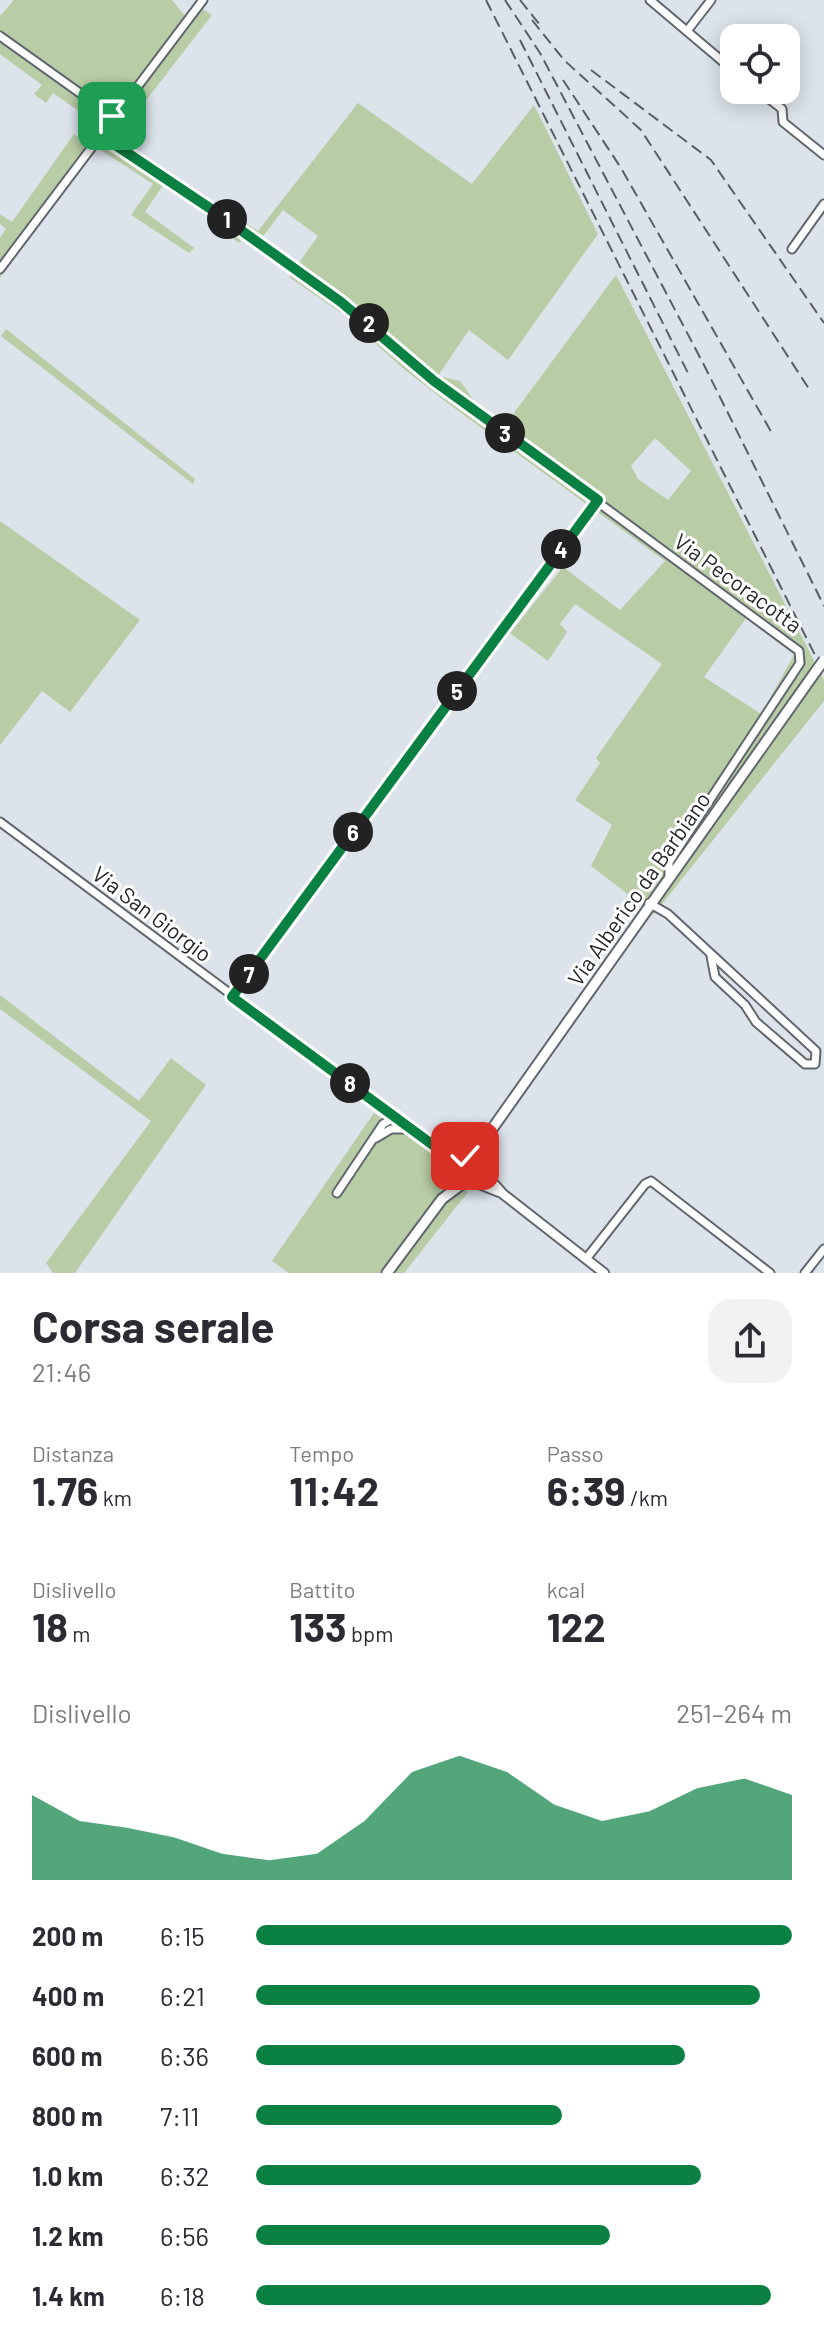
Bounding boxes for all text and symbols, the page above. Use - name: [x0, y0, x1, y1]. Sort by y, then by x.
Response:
- map controls: [720, 24, 800, 104]
- button: locate: [720, 24, 800, 104]
- pin: [78, 82, 146, 150]
- icon: arrive: [90, 94, 134, 138]
- pin: 1: [207, 199, 247, 239]
- text: 1: [223, 206, 231, 232]
- pin: 2: [349, 303, 389, 343]
- text: 2: [363, 310, 375, 336]
- pin: 3: [485, 413, 525, 453]
- text: 3: [499, 420, 511, 446]
- street label: Via Pecoracotta: [670, 527, 808, 637]
- pin: 4: [541, 529, 581, 569]
- text: 4: [554, 536, 568, 562]
- pin: 5: [437, 671, 477, 711]
- text: 5: [451, 678, 463, 704]
- street label: Via Alberico da Barbiano: [561, 786, 715, 990]
- pin: 6: [333, 812, 373, 852]
- text: 6: [347, 819, 359, 845]
- street label: Via San Giorgio: [88, 860, 217, 967]
- pin: 7: [229, 954, 269, 994]
- text: 7: [244, 961, 254, 987]
- pin: 8: [330, 1063, 370, 1103]
- text: 8: [344, 1070, 356, 1096]
- pin: [431, 1122, 499, 1190]
- icon: check: [443, 1134, 487, 1178]
- text: Corsa serale: [32, 1299, 275, 1352]
- button: share: [708, 1299, 792, 1383]
- text: 21:46: [32, 1356, 91, 1387]
- text: Distanza: [32, 1440, 114, 1466]
- text: Tempo: [289, 1440, 354, 1466]
- text: Passo: [547, 1440, 604, 1466]
- text: 1.76: [32, 1466, 98, 1514]
- text: 11:42: [289, 1466, 379, 1514]
- text: 6:39: [547, 1466, 626, 1514]
- text: km: [98, 1484, 132, 1510]
- text: /km: [626, 1484, 668, 1510]
- text: Dislivello: [32, 1576, 116, 1602]
- text: Battito: [289, 1576, 355, 1602]
- text: kcal: [547, 1576, 585, 1602]
- text: 18: [32, 1602, 68, 1650]
- text: 133: [289, 1602, 347, 1650]
- text: 122: [547, 1602, 606, 1650]
- text: m: [68, 1620, 90, 1646]
- text: bpm: [347, 1620, 393, 1646]
- text: Dislivello: [32, 1697, 132, 1728]
- text: 251–264 m: [676, 1697, 792, 1728]
- text: 200 m: [32, 1920, 103, 1951]
- text: 6:15: [160, 1920, 205, 1951]
- text: 400 m: [32, 1980, 104, 2011]
- text: 6:21: [160, 1980, 205, 2011]
- text: 600 m: [32, 2040, 103, 2071]
- text: 6:36: [160, 2040, 209, 2071]
- text: 800 m: [32, 2100, 103, 2131]
- text: 7:11: [160, 2100, 199, 2131]
- text: 1.0 km: [32, 2160, 103, 2191]
- text: 6:32: [160, 2160, 210, 2191]
- text: 1.2 km: [32, 2220, 104, 2251]
- text: 6:56: [160, 2220, 209, 2251]
- text: 1.4 km: [32, 2280, 105, 2311]
- text: 6:18: [160, 2280, 205, 2311]

